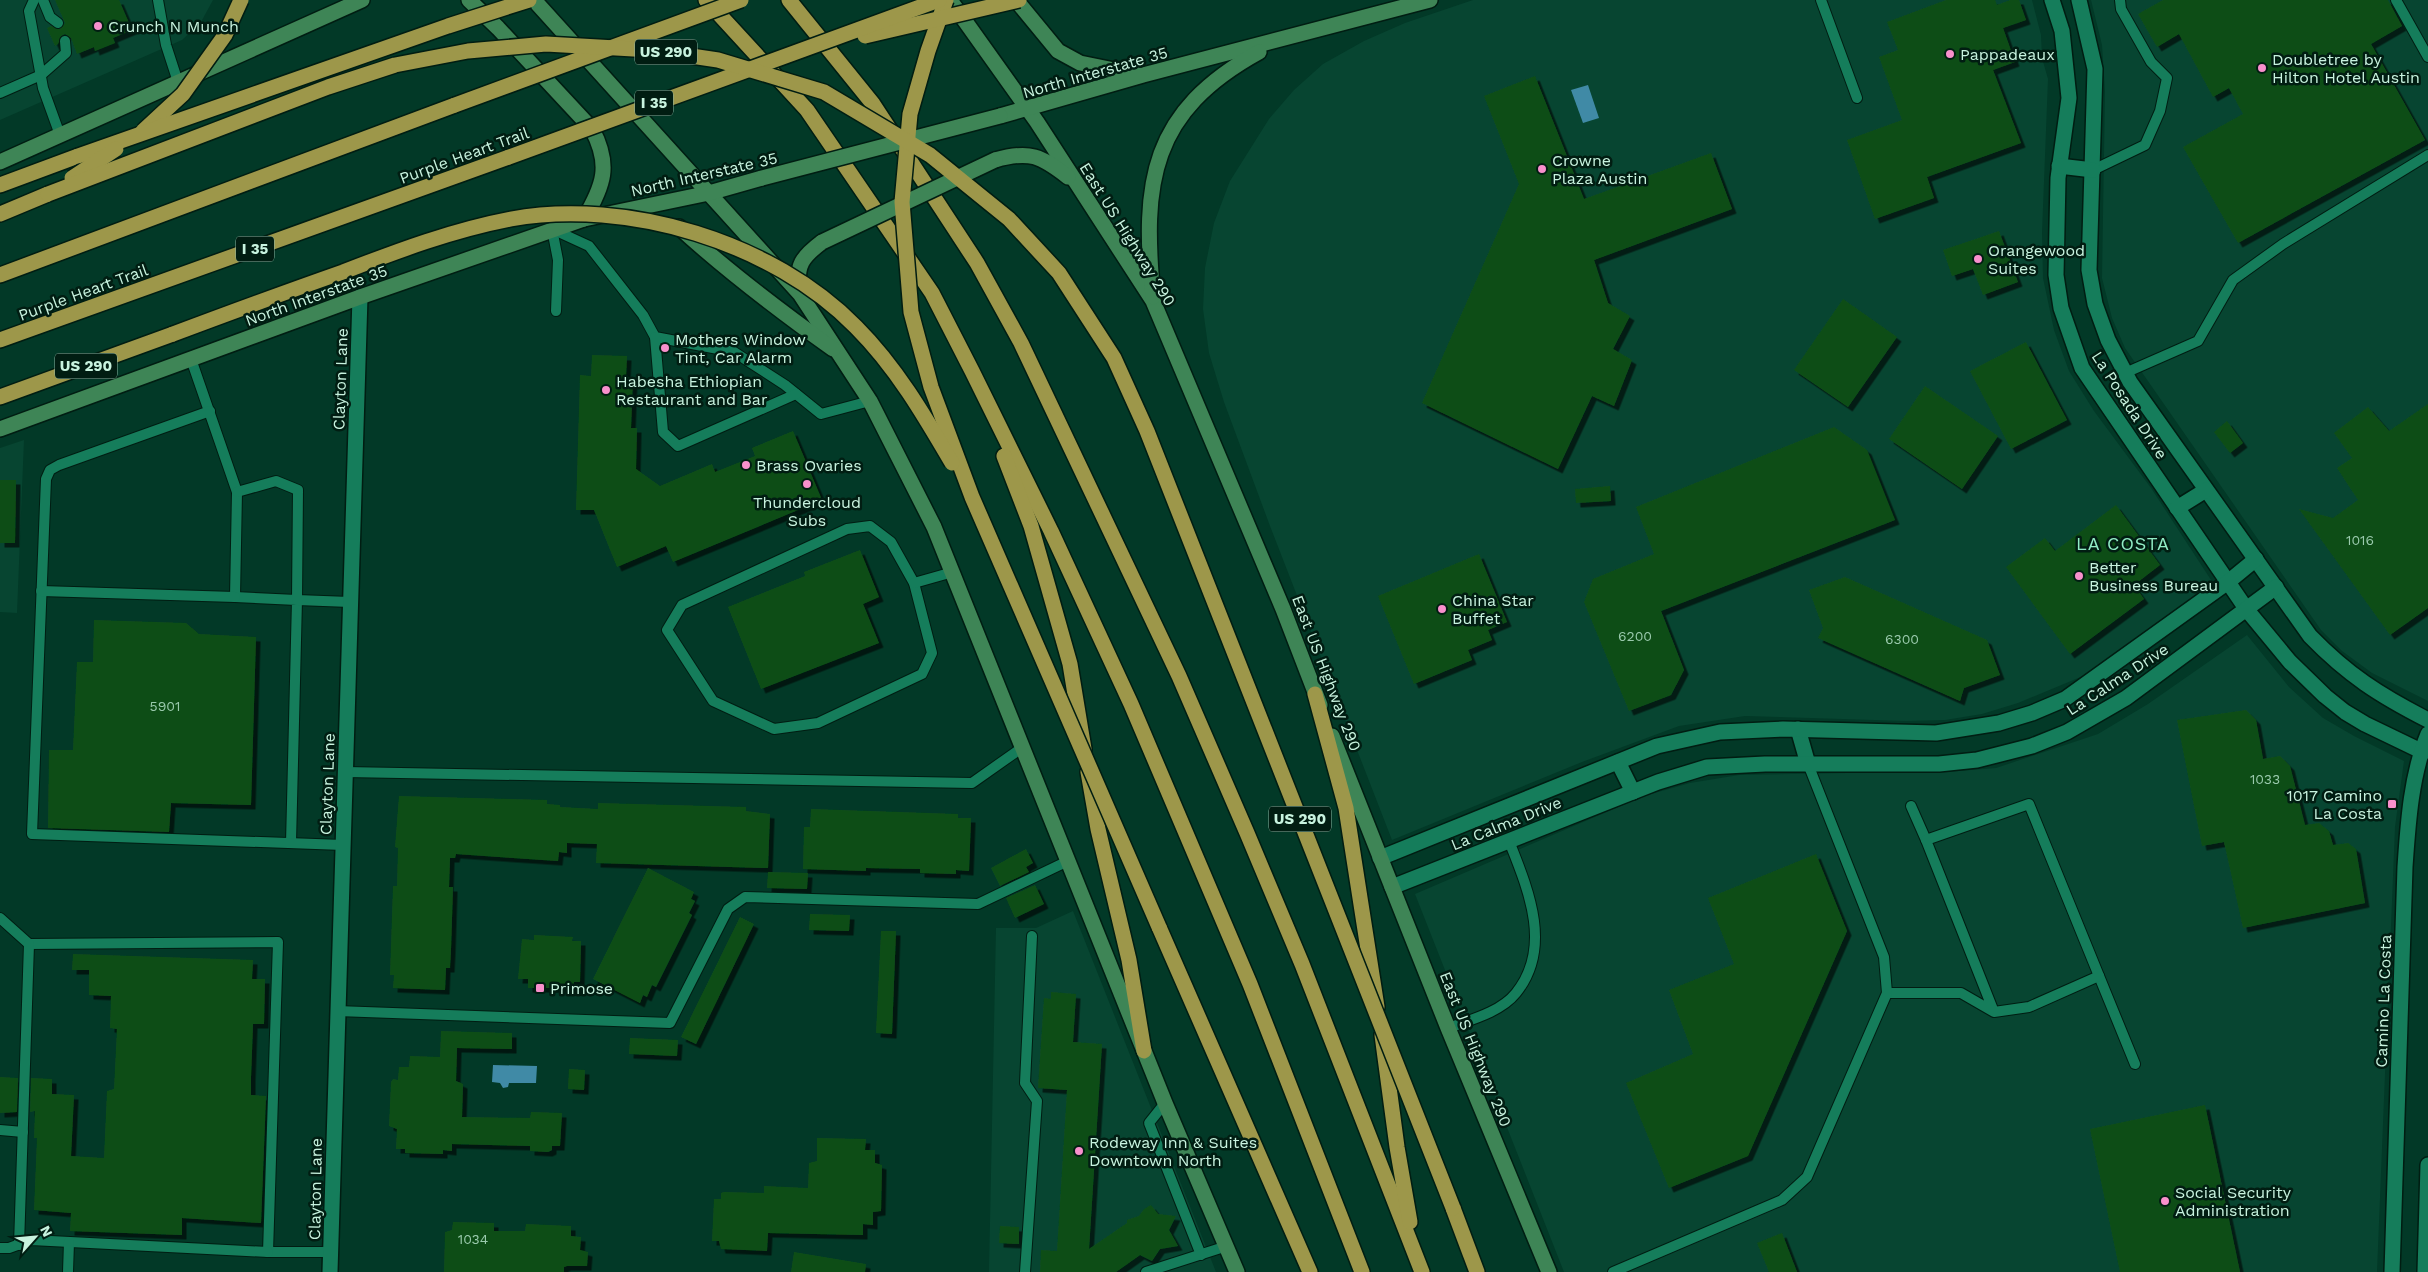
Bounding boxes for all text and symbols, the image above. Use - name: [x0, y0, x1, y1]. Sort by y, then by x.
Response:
- place label: Crunch N Munch: [108, 17, 239, 36]
- marker: Crunch N Munch: [92, 20, 104, 32]
- road number: US 290: [635, 40, 697, 64]
- street label: North Interstate 35: [1021, 43, 1170, 102]
- place label: Pappadeaux: [1960, 45, 2055, 64]
- marker: Pappadeaux: [1944, 48, 1956, 60]
- place label: Doubletree by Hilton Hotel Austin: [2272, 50, 2420, 87]
- marker: Doubletree by Hilton Hotel Austin: [2256, 62, 2268, 74]
- road number: I 35: [635, 90, 673, 116]
- street label: Purple Heart Trail: [397, 123, 532, 188]
- street label: North Interstate 35: [629, 148, 779, 201]
- place label: Crowne Plaza Austin: [1552, 151, 1647, 188]
- street label: East US Highway 290: [1076, 159, 1179, 309]
- marker: Crowne Plaza Austin: [1536, 163, 1548, 175]
- road number: I 35: [236, 236, 274, 262]
- place label: Orangewood Suites: [1988, 241, 2085, 278]
- marker: Orangewood Suites: [1972, 253, 1984, 265]
- street label: Purple Heart Trail: [16, 260, 151, 325]
- street label: North Interstate 35: [243, 261, 390, 330]
- street label: Clayton Lane: [329, 328, 352, 430]
- place label: Mothers Window Tint, Car Alarm: [675, 330, 806, 367]
- marker: Mothers Window Tint, Car Alarm: [659, 342, 671, 354]
- street label: La Posada Drive: [2088, 348, 2171, 463]
- road number: US 290: [55, 354, 117, 378]
- place label: Habesha Ethiopian Restaurant and Bar: [616, 372, 768, 409]
- marker: Habesha Ethiopian Restaurant and Bar: [600, 384, 612, 396]
- place label: Brass Ovaries: [756, 456, 862, 475]
- marker: Brass Ovaries: [740, 459, 752, 471]
- marker: Thundercloud Subs: [801, 478, 813, 490]
- place label: Thundercloud Subs: [753, 493, 861, 530]
- house number: 1016: [2346, 532, 2374, 548]
- district label: LA COSTA: [2076, 533, 2170, 554]
- place label: Better Business Bureau: [2089, 558, 2218, 595]
- marker: Better Business Bureau: [2073, 570, 2085, 582]
- place label: China Star Buffet: [1452, 591, 1534, 628]
- street label: East US Highway 290: [1288, 593, 1365, 754]
- marker: China Star Buffet: [1436, 603, 1448, 615]
- house number: 6200: [1618, 628, 1652, 644]
- house number: 6300: [1885, 631, 1919, 647]
- street label: La Calma Drive: [2063, 639, 2172, 719]
- house number: 5901: [150, 698, 180, 714]
- street label: Clayton Lane: [316, 733, 339, 835]
- house number: 1033: [2250, 771, 2280, 787]
- place label: 1017 Camino La Costa: [2287, 786, 2382, 823]
- street label: La Calma Drive: [1448, 793, 1564, 854]
- marker: 1017 Camino La Costa: [2386, 798, 2398, 810]
- road number: US 290: [1269, 806, 1331, 832]
- street label: Camino La Costa: [2372, 934, 2395, 1068]
- street label: East US Highway 290: [1436, 969, 1515, 1129]
- place label: Primose: [550, 979, 613, 998]
- marker: Primose: [534, 982, 546, 994]
- place label: Rodeway Inn & Suites Downtown North: [1089, 1133, 1257, 1170]
- street label: Clayton Lane: [305, 1138, 326, 1240]
- marker: Rodeway Inn & Suites Downtown North: [1073, 1145, 1085, 1157]
- place label: Social Security Administration: [2175, 1183, 2292, 1220]
- marker: Social Security Administration: [2159, 1195, 2171, 1207]
- north arrow: [10, 1212, 60, 1262]
- text: N: [37, 1223, 56, 1239]
- house number: 1034: [458, 1231, 488, 1247]

